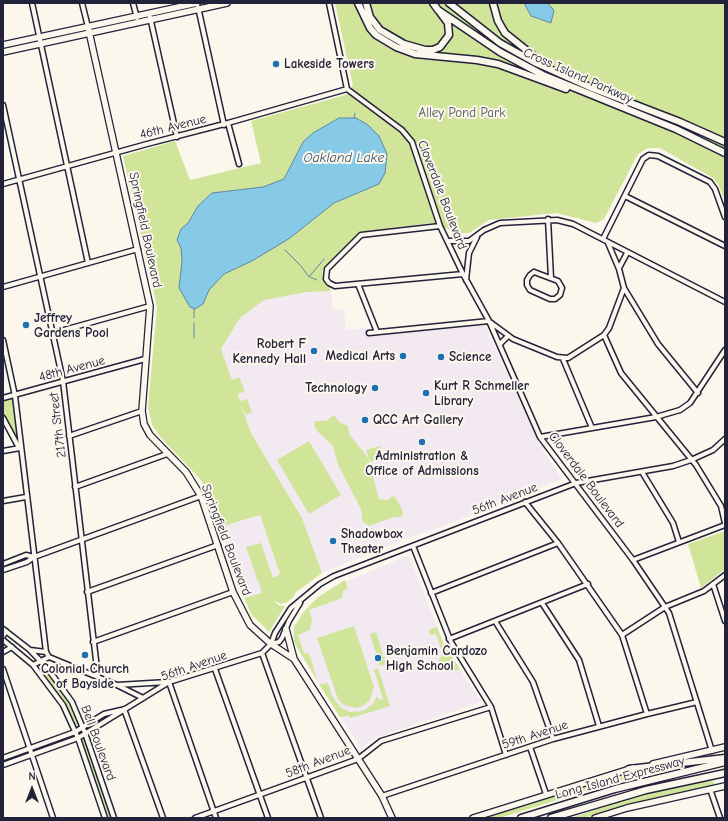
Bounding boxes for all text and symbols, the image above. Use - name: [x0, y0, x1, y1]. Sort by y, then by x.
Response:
- street label: Cross Island Parkway: [521, 45, 635, 107]
- place label: Lakeside Towers: [284, 56, 374, 72]
- marker: Lakeside Towers: [271, 59, 281, 69]
- park label: Alley Pond Park: [419, 105, 505, 121]
- street label: 46th Avenue: [138, 111, 208, 143]
- street label: Cloverdale Boulevard: [414, 138, 470, 252]
- water label: Oakland Lake: [304, 150, 384, 166]
- street label: Springfield Boulevard: [125, 171, 165, 289]
- place label: Jeffrey Gardens Pool: [34, 310, 109, 341]
- marker: Jeffrey Gardens Pool: [21, 320, 31, 330]
- place label: Robert F Kennedy Hall: [232, 336, 306, 367]
- marker: Robert F Kennedy Hall: [309, 346, 319, 356]
- place label: Medical Arts: [326, 348, 395, 364]
- place label: Science: [449, 349, 491, 365]
- marker: Medical Arts: [398, 351, 408, 361]
- marker: Science: [436, 352, 446, 362]
- street label: 48th Avenue: [37, 353, 107, 385]
- place label: Kurt R Schmeller Library: [434, 378, 529, 409]
- place label: Technology: [305, 380, 367, 396]
- marker: Technology: [370, 383, 380, 393]
- marker: Kurt R Schmeller Library: [421, 388, 431, 398]
- street label: 217th Street: [46, 391, 70, 459]
- place label: QCC Art Gallery: [373, 412, 463, 428]
- marker: QCC Art Gallery: [360, 415, 370, 425]
- street label: Cloverdale Boulevard: [545, 429, 627, 531]
- marker: Administration & Office of Admissions: [417, 437, 427, 447]
- place label: Administration & Office of Admissions: [365, 448, 479, 479]
- street label: 56th Avenue: [470, 479, 540, 519]
- street label: Springfield Boulevard: [198, 482, 254, 598]
- place label: Shadowbox Theater: [341, 526, 403, 557]
- marker: Shadowbox Theater: [328, 536, 338, 546]
- place label: Benjamin Cardozo High School: [386, 643, 487, 674]
- street label: 56th Avenue: [159, 647, 229, 685]
- marker: Colonial Church of Bayside: [80, 650, 90, 660]
- marker: Benjamin Cardozo High School: [373, 653, 383, 663]
- place label: Colonial Church of Bayside: [41, 661, 129, 692]
- street label: Bell Boulevard: [77, 703, 119, 783]
- street label: 59th Avenue: [500, 717, 570, 753]
- street label: 58th Avenue: [283, 742, 353, 782]
- street label: Long Island Expressway: [554, 753, 686, 803]
- north arrow: [12, 769, 52, 809]
- text: N: [28, 770, 36, 783]

